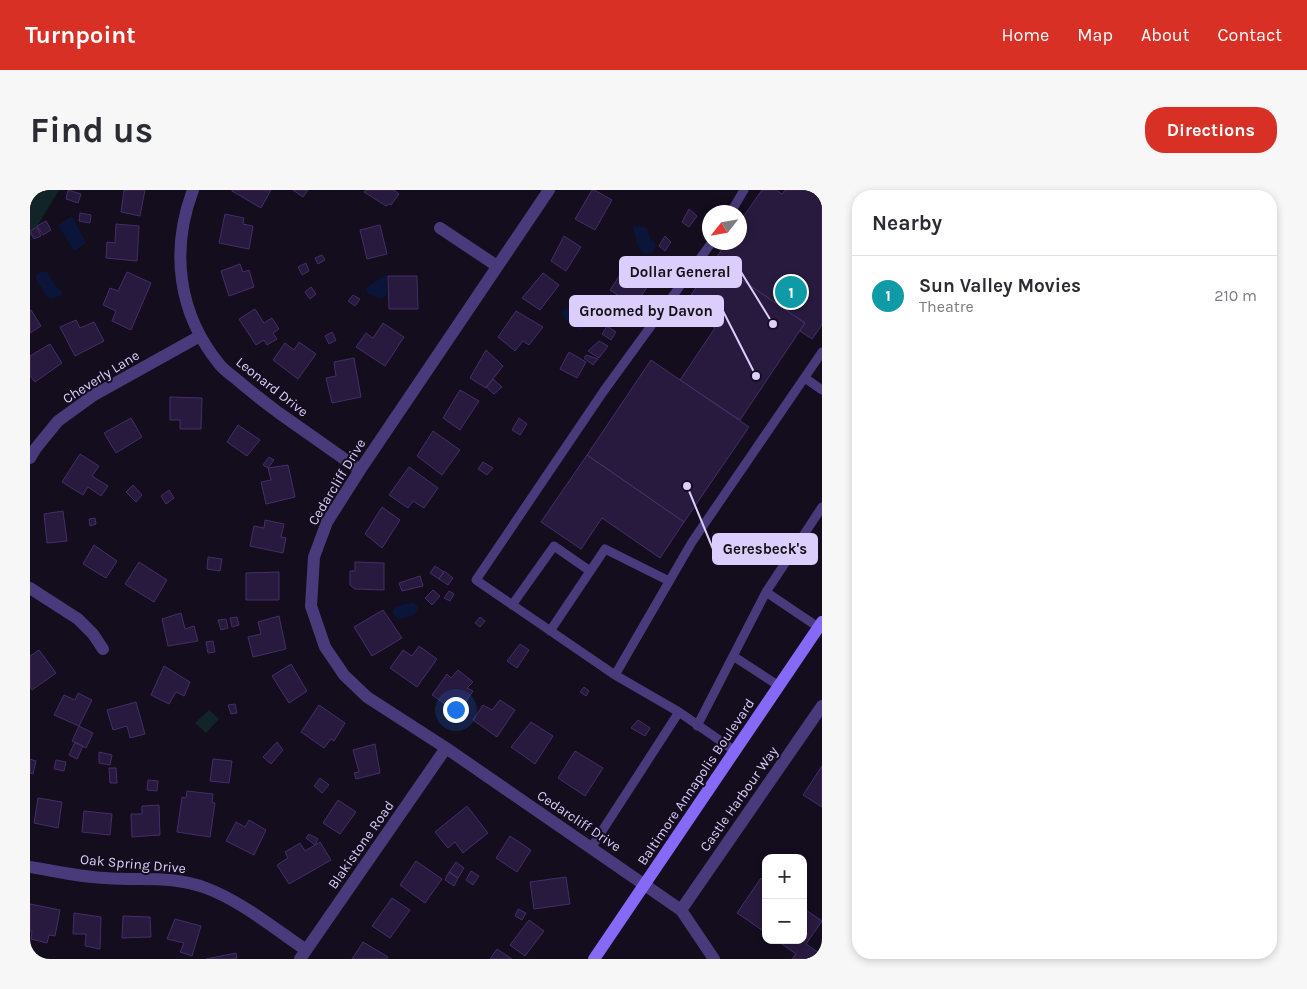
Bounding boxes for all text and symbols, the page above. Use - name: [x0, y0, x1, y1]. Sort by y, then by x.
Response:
- text: Turnpoint: [25, 21, 136, 49]
- text: Home: [1001, 24, 1049, 46]
- text: Map: [1077, 24, 1113, 46]
- text: About: [1141, 24, 1190, 46]
- text: Contact: [1218, 24, 1282, 46]
- button: Directions: [1145, 107, 1277, 153]
- text: Find us: [30, 110, 153, 151]
- north arrow: [702, 205, 747, 250]
- text: Nearby: [872, 211, 942, 235]
- callout: Dollar General: [620, 257, 741, 287]
- text: Dollar General: [629, 263, 731, 281]
- pin: 1: [775, 273, 807, 311]
- text: Sun Valley Movies: [919, 275, 1081, 297]
- text: 1: [885, 286, 891, 305]
- text: 210 m: [1214, 286, 1257, 305]
- callout: Groomed by Davon: [570, 296, 723, 326]
- text: Theatre: [919, 297, 974, 316]
- text: Groomed by Davon: [579, 302, 713, 320]
- street label: Cheverly Lane: [60, 347, 142, 407]
- street label: Leonard Drive: [233, 354, 311, 420]
- street label: Cedarcliff Drive: [305, 436, 369, 528]
- callout: Geresbeck's: [713, 534, 817, 564]
- text: Geresbeck's: [723, 540, 807, 558]
- street label: Baltimore Annapolis Boulevard: [634, 695, 758, 869]
- your location: [443, 697, 469, 723]
- street label: Castle Harbour Way: [696, 743, 782, 855]
- street label: Cedarcliff Drive: [534, 787, 624, 855]
- street label: Blakistone Road: [324, 798, 398, 892]
- street label: Oak Spring Drive: [79, 851, 187, 877]
- map controls: [762, 854, 807, 944]
- button: +: [762, 854, 807, 899]
- button: −: [762, 899, 807, 944]

